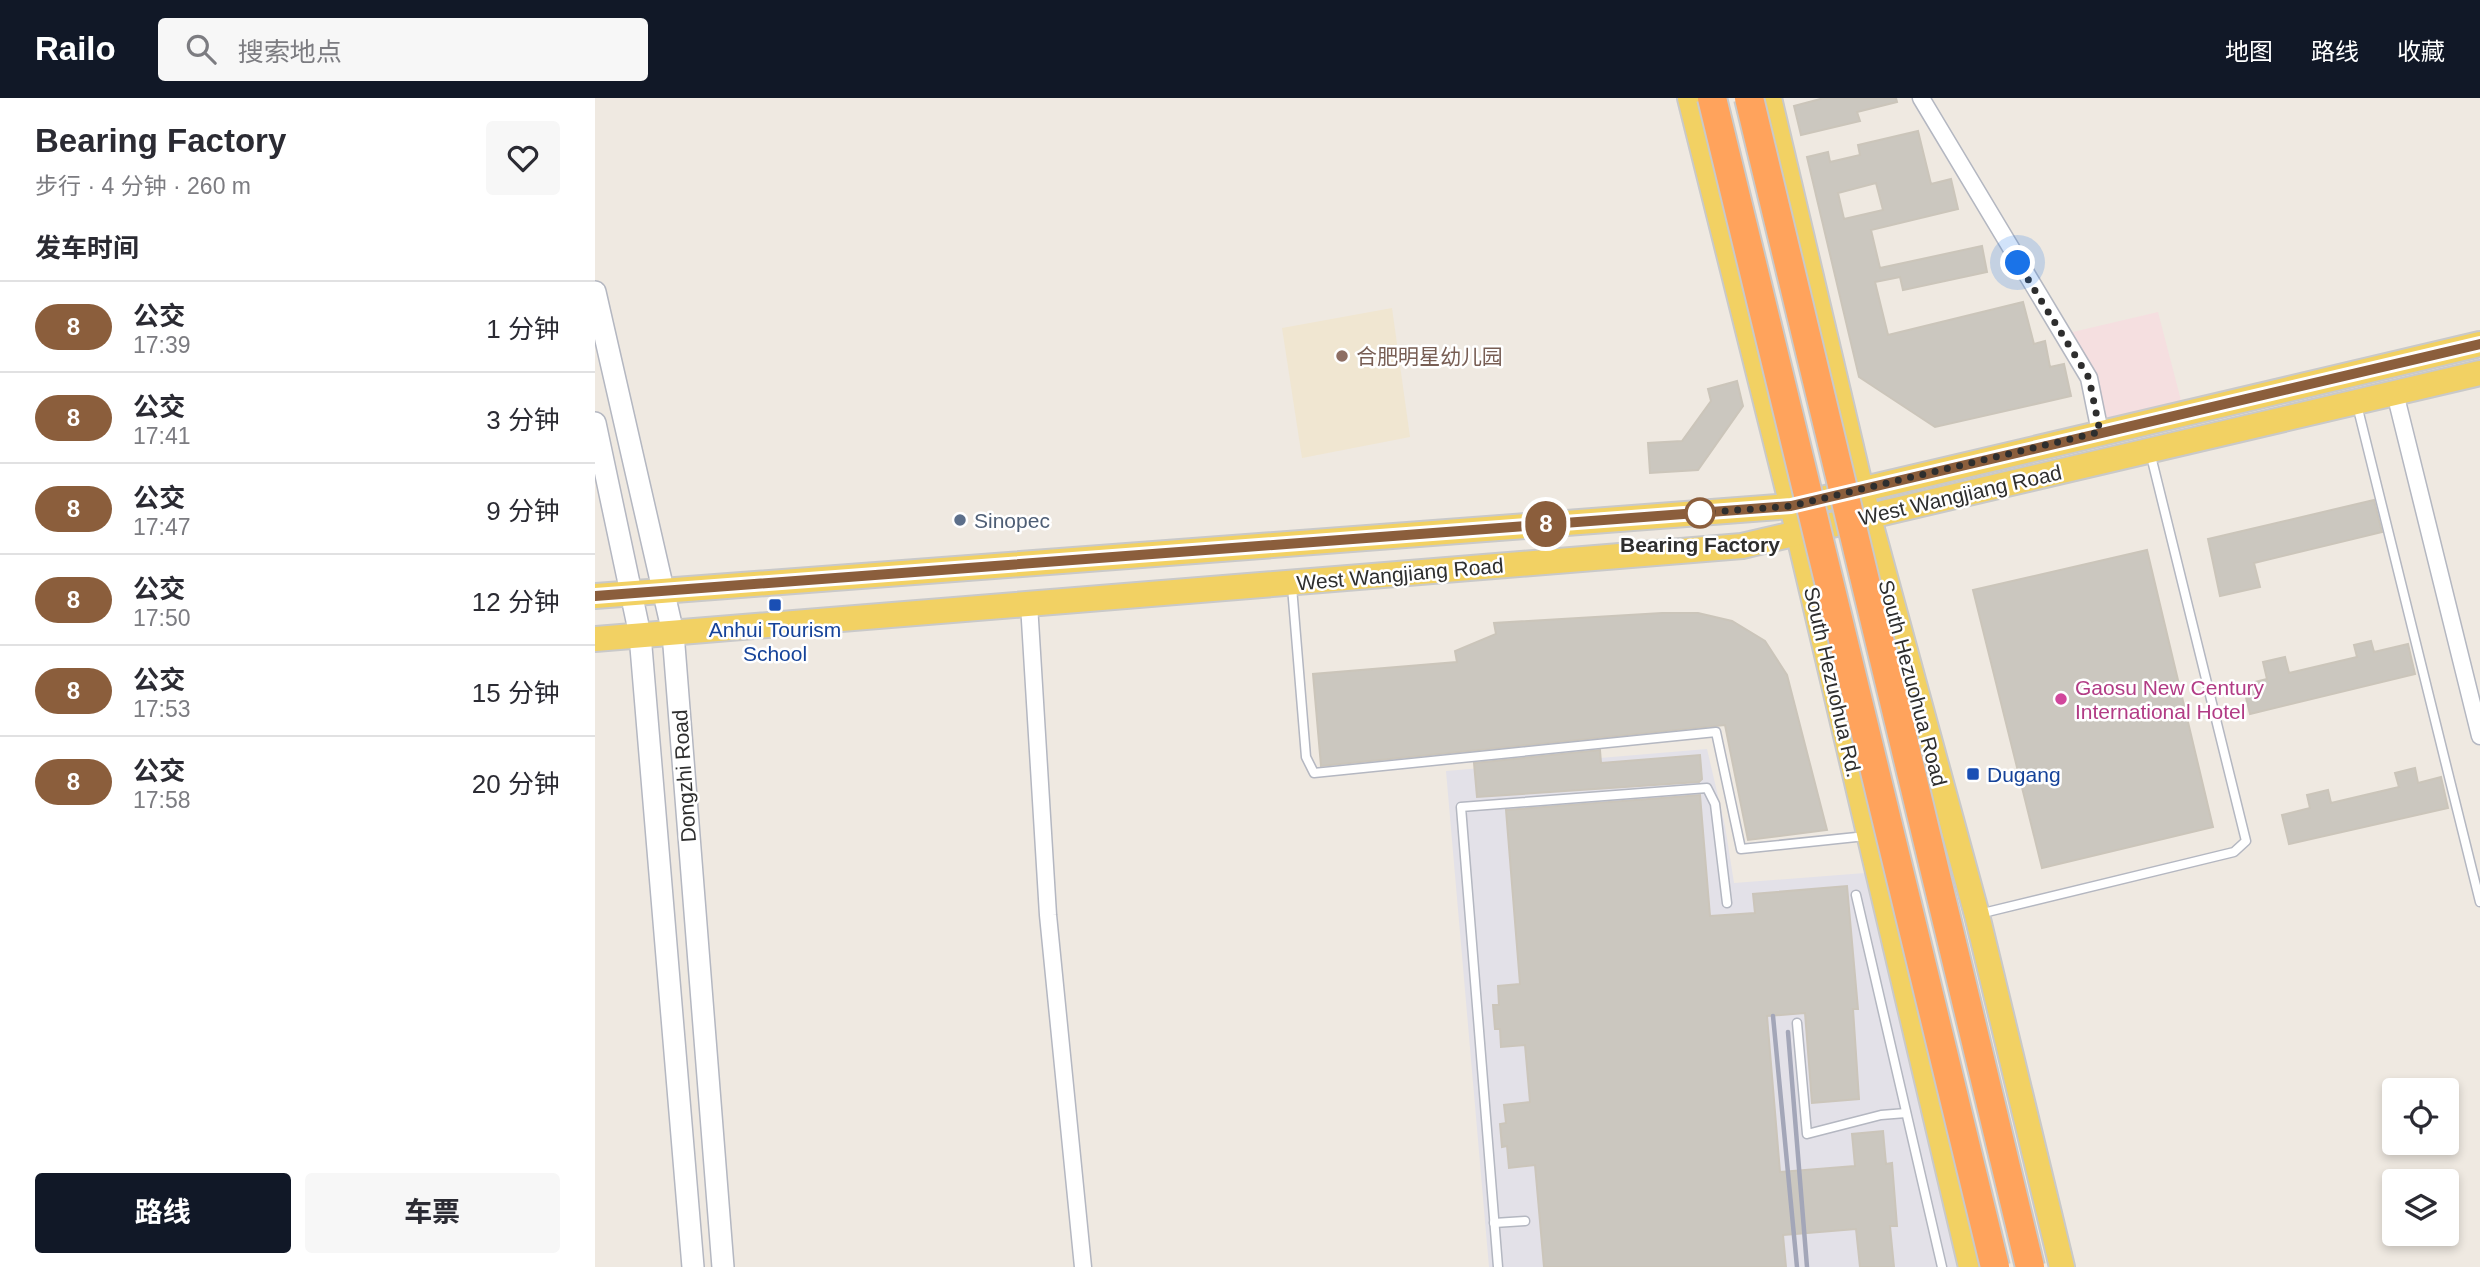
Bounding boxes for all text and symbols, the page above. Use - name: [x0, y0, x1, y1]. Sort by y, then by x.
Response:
- search box: [158, 18, 648, 81]
- text: Railo: [35, 30, 116, 67]
- icon: search: [182, 30, 220, 68]
- text: 搜索地点: [238, 37, 342, 67]
- text: 地图: [2225, 38, 2273, 65]
- text: 路线: [2311, 38, 2359, 65]
- text: 收藏: [2397, 38, 2445, 65]
- button: heart: [486, 121, 560, 195]
- text: Bearing Factory: [35, 122, 286, 159]
- text: 步行 · 4 分钟 · 260 m: [35, 173, 251, 199]
- text: 发车时间: [35, 233, 139, 263]
- your location: [2000, 245, 2035, 280]
- text: 公交: [133, 301, 185, 331]
- text: 8: [67, 313, 80, 340]
- text: 1 分钟: [486, 314, 560, 344]
- text: 17:39: [133, 332, 191, 358]
- place label: 合肥明星幼儿园: [1356, 345, 1503, 368]
- marker: 合肥明星幼儿园: [1334, 348, 1350, 364]
- text: 公交: [133, 392, 185, 422]
- text: 8: [67, 404, 80, 431]
- text: 3 分钟: [486, 405, 560, 435]
- text: 17:41: [133, 423, 191, 449]
- street label: West Wangjiang Road: [1856, 460, 2064, 530]
- text: 公交: [133, 483, 185, 513]
- text: 8: [67, 495, 80, 522]
- text: 9 分钟: [486, 496, 560, 526]
- marker: Bearing Factory: [1685, 498, 1715, 528]
- line badge: 8: [1523, 501, 1569, 547]
- place label: Sinopec: [974, 509, 1050, 532]
- text: 8: [1539, 510, 1553, 537]
- marker: Sinopec: [952, 512, 968, 528]
- text: 17:47: [133, 514, 191, 540]
- place label: Bearing Factory: [1620, 533, 1780, 556]
- street label: West Wangjiang Road: [1296, 553, 1504, 595]
- text: 公交: [133, 574, 185, 604]
- street label: South Hezuohua Road: [1874, 577, 1952, 789]
- street label: South Hezuohua Rd.: [1800, 584, 1866, 780]
- text: 8: [67, 586, 80, 613]
- text: 12 分钟: [472, 587, 560, 617]
- marker: Anhui Tourism School: [767, 597, 783, 613]
- text: 17:50: [133, 605, 191, 631]
- place label: Anhui Tourism School: [709, 618, 841, 665]
- text: 公交: [133, 665, 185, 695]
- place label: Gaosu New Century International Hotel: [2075, 676, 2265, 723]
- text: 8: [67, 677, 80, 704]
- text: 15 分钟: [472, 678, 560, 708]
- marker: Gaosu New Century International Hotel: [2053, 691, 2069, 707]
- text: 17:53: [133, 696, 191, 722]
- street label: Dongzhi Road: [668, 709, 700, 843]
- text: 公交: [133, 756, 185, 786]
- place label: Dugang: [1987, 763, 2061, 786]
- marker: Dugang: [1965, 766, 1981, 782]
- text: 8: [67, 768, 80, 795]
- text: 20 分钟: [472, 769, 560, 799]
- text: 17:58: [133, 787, 191, 813]
- map controls: [2382, 1078, 2459, 1246]
- button: locate: [2382, 1078, 2459, 1155]
- button: layers: [2382, 1169, 2459, 1246]
- button: 路线: [35, 1173, 291, 1253]
- button: 车票: [305, 1173, 560, 1253]

